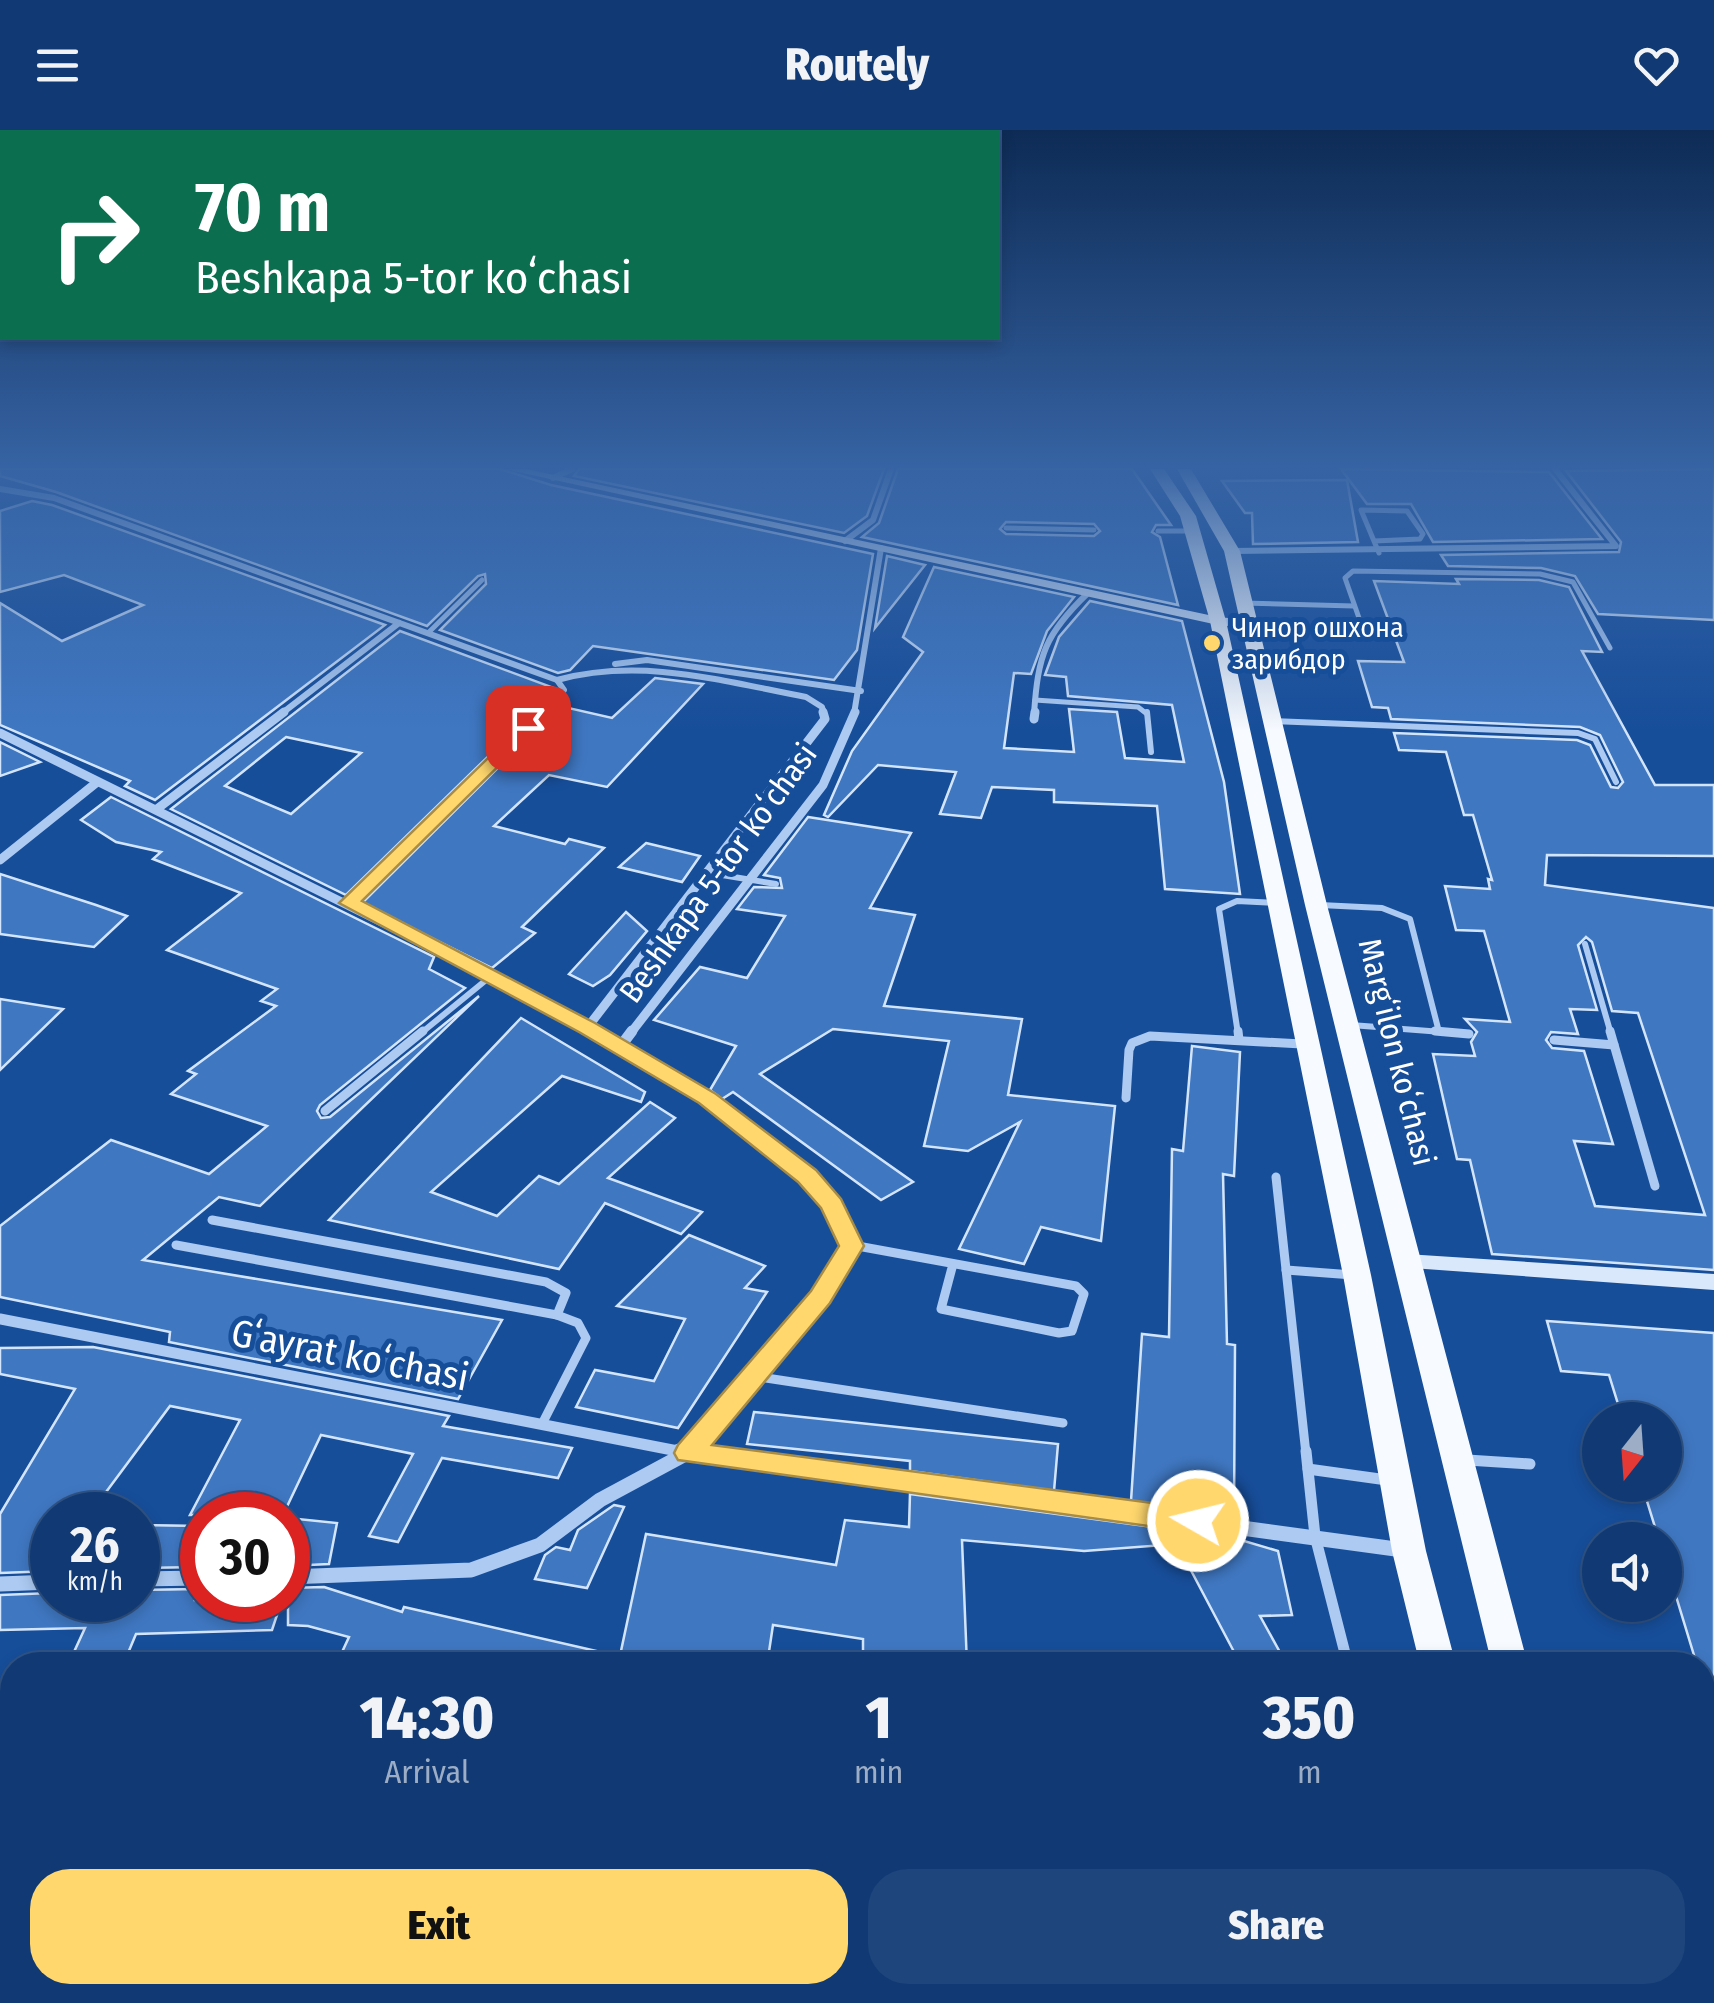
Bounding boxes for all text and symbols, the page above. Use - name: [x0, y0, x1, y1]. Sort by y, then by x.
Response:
- icon: menu: [30, 38, 85, 93]
- text: Routely: [785, 38, 929, 92]
- icon: heart: [1629, 38, 1684, 93]
- text: 70 m: [195, 166, 330, 250]
- icon: right: [30, 170, 160, 300]
- text: Beshkapa 5-tor koʻchasi: [195, 251, 632, 305]
- place label: Чинор ошхона зарибдор: [1232, 611, 1404, 676]
- marker: Чинор ошхона зарибдор: [1201, 632, 1223, 654]
- pin: [486, 686, 571, 771]
- icon: arrive: [501, 701, 556, 756]
- street label: Beshkapa 5-tor koʻchasi: [611, 736, 825, 1010]
- street label: Margʻilon koʻchasi: [1350, 934, 1444, 1170]
- street label: Gʻayrat koʻchasi: [228, 1309, 472, 1401]
- north arrow: [1582, 1402, 1682, 1502]
- map controls: [1582, 1402, 1682, 1622]
- position arrow: [1146, 1469, 1250, 1573]
- speed limit sign: 30: [180, 1492, 310, 1622]
- text: 26: [70, 1515, 120, 1575]
- button: sound: [1582, 1522, 1682, 1622]
- text: km/h: [67, 1567, 123, 1597]
- text: 14:30: [360, 1682, 494, 1754]
- text: 1: [866, 1682, 892, 1754]
- text: 350: [1263, 1682, 1355, 1754]
- text: Arrival: [385, 1753, 469, 1791]
- text: min: [854, 1753, 903, 1791]
- text: m: [1297, 1753, 1322, 1791]
- button: Exit: [30, 1869, 848, 1984]
- button: Share: [868, 1869, 1685, 1984]

